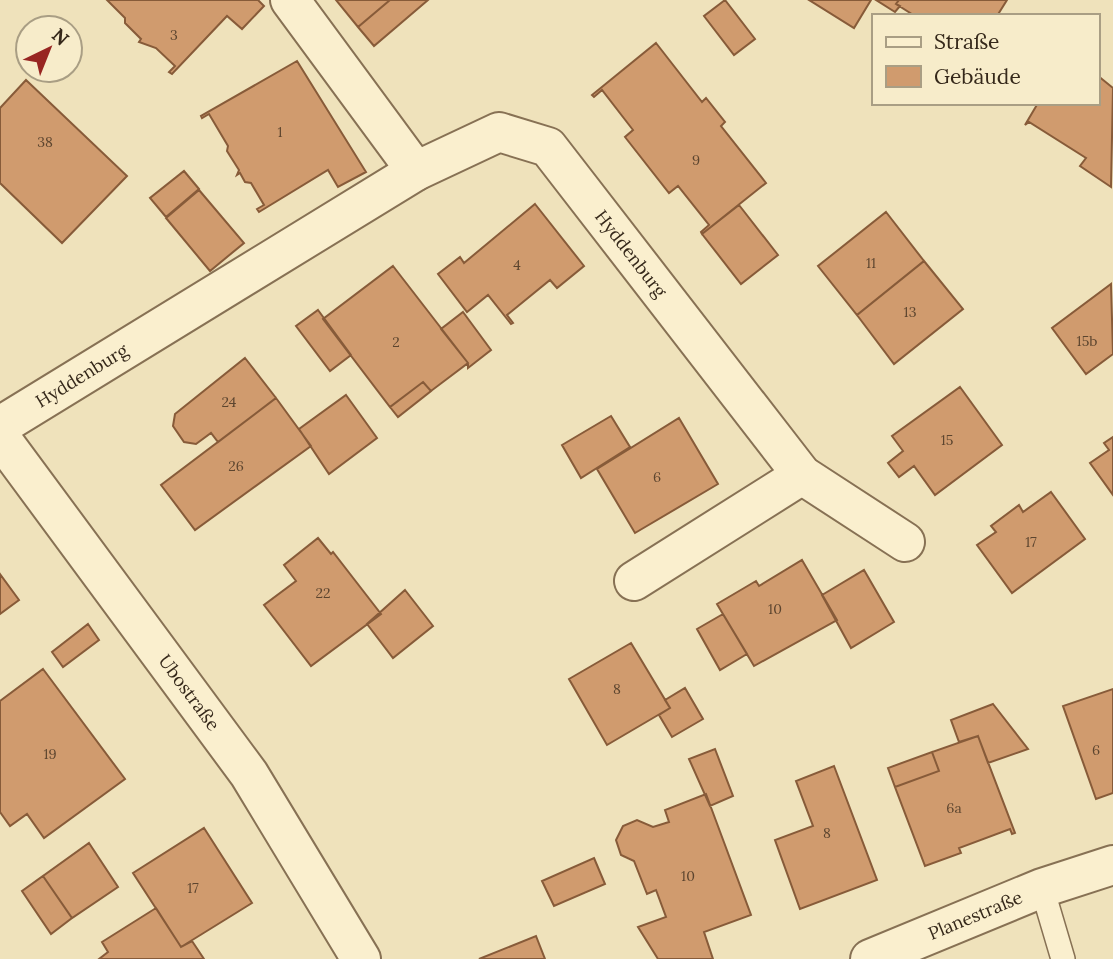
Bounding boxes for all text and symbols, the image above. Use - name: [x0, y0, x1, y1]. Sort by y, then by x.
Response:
- north arrow: [14, 14, 84, 84]
- legend: [872, 14, 1099, 105]
- text: N: [47, 23, 74, 51]
- house number: 3: [170, 26, 178, 44]
- text: Straße: [934, 28, 999, 55]
- text: Gebäude: [934, 63, 1021, 90]
- house number: 1: [277, 123, 283, 141]
- house number: 38: [37, 133, 53, 151]
- house number: 9: [692, 151, 700, 169]
- street label: Hyddenburg: [590, 205, 673, 303]
- house number: 11: [866, 254, 876, 272]
- house number: 4: [513, 256, 521, 274]
- house number: 13: [904, 303, 917, 321]
- house number: 15b: [1077, 332, 1097, 350]
- house number: 2: [392, 333, 400, 351]
- street label: Hyddenburg: [31, 338, 133, 412]
- house number: 24: [222, 393, 237, 411]
- house number: 15: [941, 431, 953, 449]
- house number: 26: [228, 457, 244, 475]
- house number: 6: [653, 468, 661, 486]
- house number: 17: [1025, 533, 1037, 551]
- house number: 22: [315, 584, 331, 602]
- house number: 10: [768, 600, 782, 618]
- street label: Ubostraße: [154, 650, 225, 735]
- house number: 8: [613, 680, 621, 698]
- house number: 6: [1092, 741, 1100, 759]
- house number: 19: [43, 745, 57, 763]
- house number: 6a: [946, 799, 962, 817]
- house number: 8: [823, 824, 831, 842]
- house number: 10: [681, 867, 695, 885]
- house number: 17: [187, 879, 199, 897]
- street label: Planestraße: [925, 885, 1026, 945]

